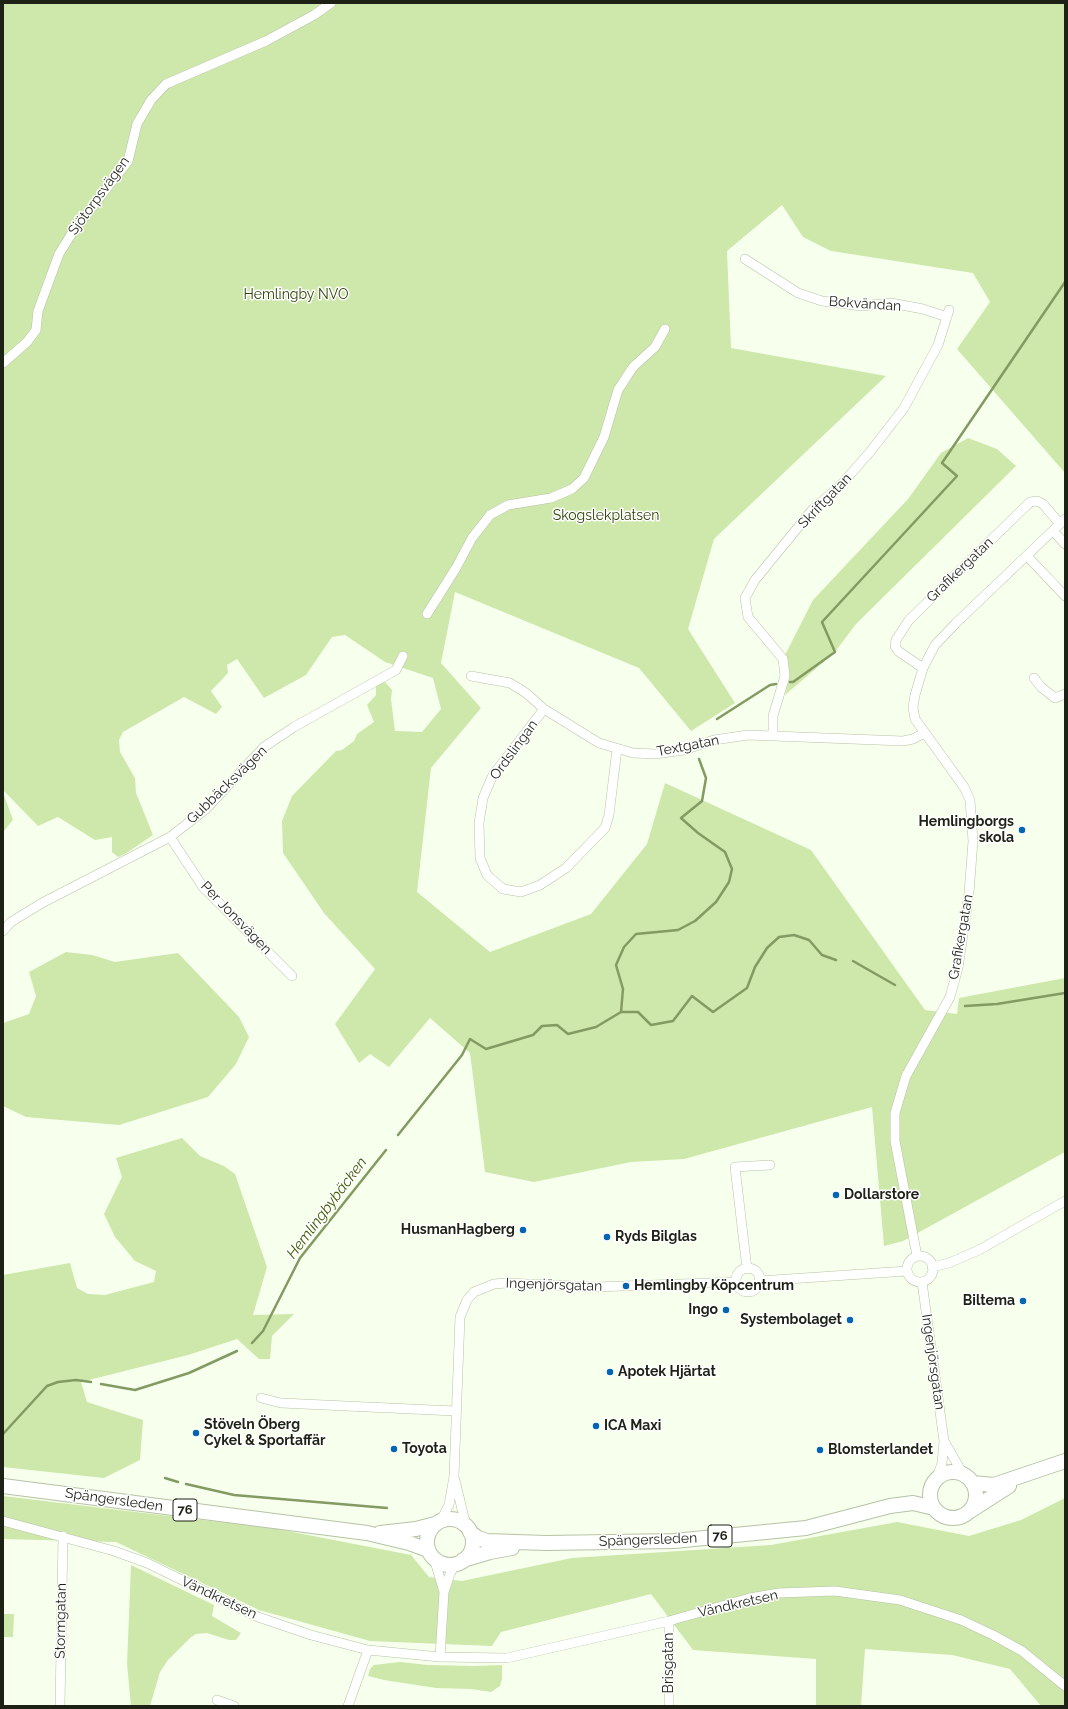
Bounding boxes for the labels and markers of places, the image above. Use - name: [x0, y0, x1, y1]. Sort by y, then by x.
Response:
- place label: Hemlingborgs skola: [918, 814, 1014, 846]
- marker: Hemlingborgs skola: [1017, 825, 1027, 835]
- place label: Dollarstore: [844, 1187, 919, 1203]
- marker: Dollarstore: [831, 1190, 841, 1200]
- place label: HusmanHagberg: [401, 1222, 515, 1238]
- marker: HusmanHagberg: [518, 1225, 528, 1235]
- place label: Ryds Bilglas: [615, 1229, 697, 1245]
- marker: Ryds Bilglas: [602, 1232, 612, 1242]
- place label: Hemlingby Köpcentrum: [634, 1278, 794, 1294]
- marker: Hemlingby Köpcentrum: [621, 1281, 631, 1291]
- place label: Biltema: [963, 1293, 1015, 1309]
- marker: Biltema: [1018, 1296, 1028, 1306]
- place label: Ingo: [688, 1302, 718, 1318]
- marker: Ingo: [721, 1305, 731, 1315]
- place label: Systembolaget: [740, 1312, 842, 1328]
- marker: Systembolaget: [845, 1315, 855, 1325]
- place label: Apotek Hjärtat: [618, 1364, 716, 1380]
- marker: Apotek Hjärtat: [605, 1367, 615, 1377]
- place label: Stöveln Öberg Cykel & Sportaffär: [204, 1417, 325, 1450]
- place label: ICA Maxi: [604, 1418, 661, 1434]
- marker: ICA Maxi: [591, 1421, 601, 1431]
- marker: Stöveln Öberg Cykel & Sportaffär: [191, 1428, 201, 1438]
- place label: Toyota: [402, 1441, 447, 1457]
- place label: Blomsterlandet: [828, 1442, 933, 1458]
- marker: Toyota: [389, 1444, 399, 1454]
- marker: Blomsterlandet: [815, 1445, 825, 1455]

